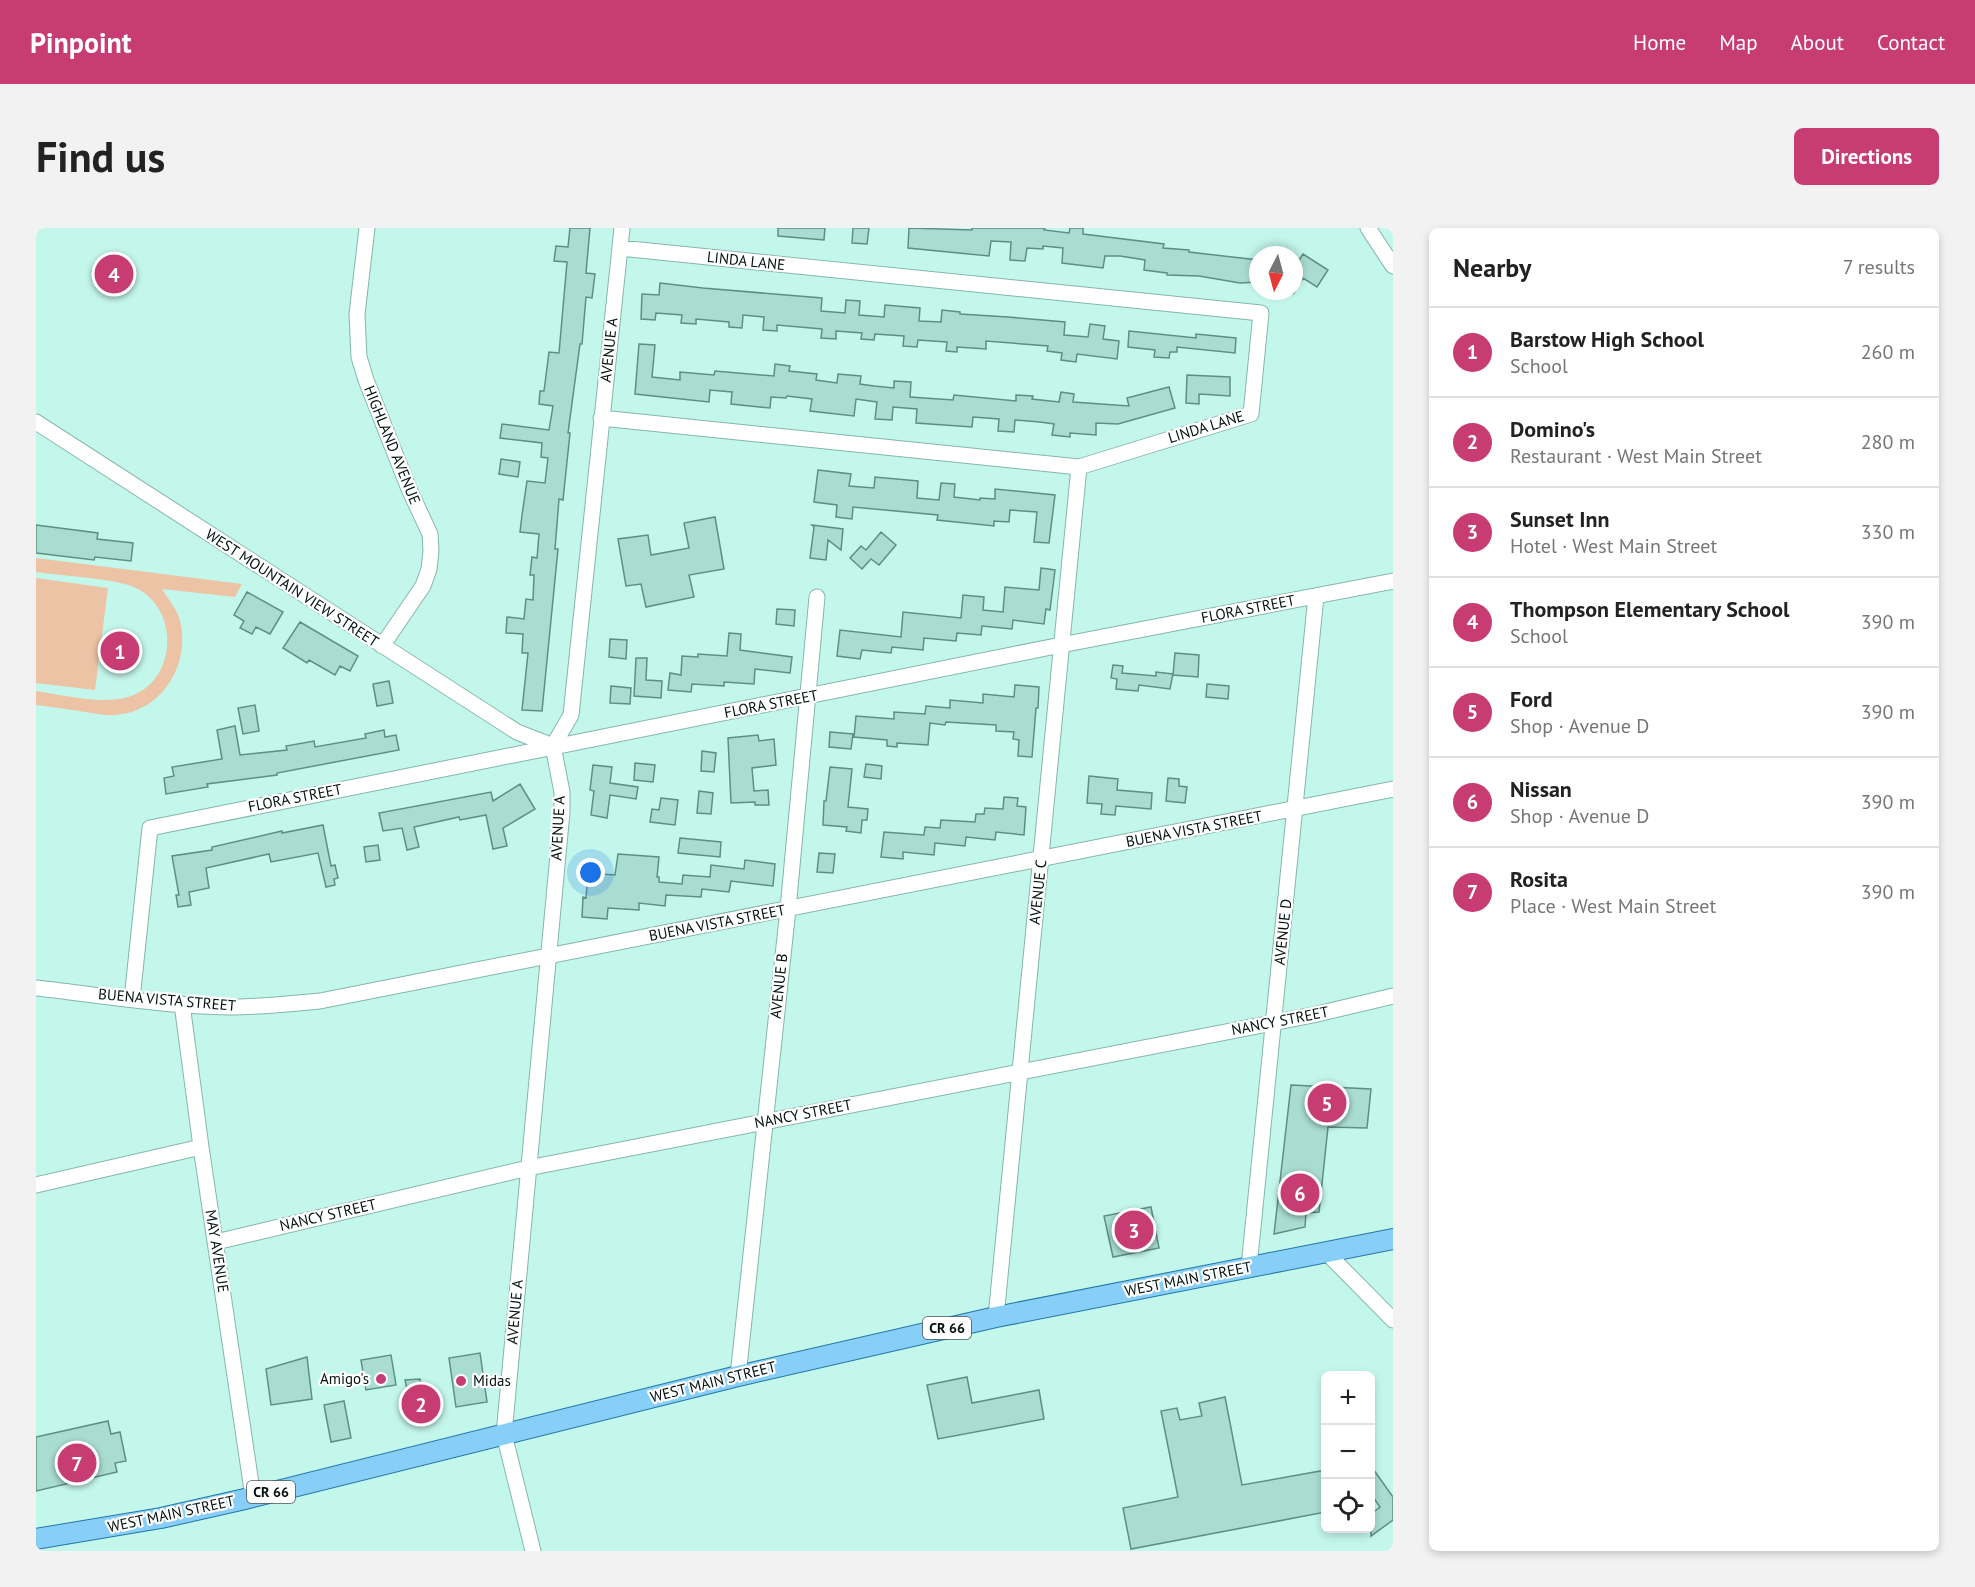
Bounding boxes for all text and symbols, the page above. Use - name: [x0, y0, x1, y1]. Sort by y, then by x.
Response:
- text: Pinpoint: [30, 24, 132, 61]
- text: Home: [1633, 29, 1686, 56]
- text: Map: [1719, 29, 1758, 56]
- text: About: [1791, 29, 1844, 56]
- text: Contact: [1877, 29, 1945, 56]
- button: Directions: [1794, 128, 1939, 185]
- text: Find us: [36, 129, 165, 184]
- north arrow: [1249, 246, 1303, 300]
- street label: LINDA LANE: [706, 247, 786, 274]
- text: Nearby: [1453, 251, 1531, 284]
- pin: 4: [94, 252, 134, 296]
- text: 7 results: [1843, 254, 1915, 280]
- street label: AVENUE A: [596, 316, 621, 383]
- text: Barstow High School: [1510, 325, 1704, 353]
- text: 1: [1467, 339, 1478, 365]
- text: 260 m: [1861, 339, 1915, 365]
- text: School: [1510, 353, 1568, 379]
- street label: HIGHLAND AVENUE: [360, 383, 425, 507]
- street label: LINDA LANE: [1166, 406, 1246, 447]
- text: Domino's: [1510, 415, 1595, 443]
- text: 2: [1467, 429, 1478, 455]
- text: 280 m: [1861, 429, 1915, 455]
- text: Restaurant · West Main Street: [1510, 443, 1762, 469]
- text: Sunset Inn: [1510, 505, 1609, 533]
- text: 3: [1467, 519, 1478, 545]
- text: 330 m: [1861, 519, 1915, 545]
- street label: WEST MOUNTAIN VIEW STREET: [202, 524, 383, 651]
- text: Hotel · West Main Street: [1510, 533, 1717, 559]
- street label: FLORA STREET: [1199, 590, 1297, 627]
- text: Thompson Elementary School: [1510, 595, 1789, 623]
- text: 4: [1467, 609, 1478, 635]
- text: 390 m: [1861, 609, 1915, 635]
- text: School: [1510, 623, 1568, 649]
- pin: 1: [100, 628, 140, 674]
- street label: FLORA STREET: [722, 685, 820, 722]
- text: Ford: [1510, 685, 1553, 713]
- text: 5: [1467, 699, 1478, 725]
- text: 390 m: [1861, 699, 1915, 725]
- text: Shop · Avenue D: [1510, 713, 1649, 739]
- text: Nissan: [1510, 775, 1572, 803]
- street label: FLORA STREET: [246, 779, 344, 816]
- text: 6: [1467, 789, 1478, 815]
- text: 390 m: [1861, 789, 1915, 815]
- street label: AVENUE A: [546, 795, 569, 861]
- text: Shop · Avenue D: [1510, 803, 1649, 829]
- street label: BUENA VISTA STREET: [1124, 806, 1264, 851]
- your location: [576, 858, 605, 887]
- street label: AVENUE C: [1025, 859, 1050, 925]
- text: Rosita: [1510, 865, 1568, 893]
- text: 7: [1467, 879, 1478, 905]
- text: 390 m: [1861, 879, 1915, 905]
- text: Place · West Main Street: [1510, 893, 1716, 919]
- street label: AVENUE D: [1270, 898, 1295, 966]
- street label: BUENA VISTA STREET: [647, 900, 787, 945]
- street label: AVENUE B: [766, 952, 791, 1019]
- street label: BUENA VISTA STREET: [97, 984, 237, 1015]
- street label: NANCY STREET: [1230, 1002, 1331, 1039]
- pin: 5: [1308, 1080, 1346, 1126]
- street label: NANCY STREET: [753, 1095, 854, 1132]
- pin: 6: [1280, 1170, 1320, 1216]
- street label: NANCY STREET: [278, 1194, 379, 1235]
- street label: MAY AVENUE: [202, 1208, 233, 1294]
- pin: 3: [1114, 1208, 1154, 1252]
- street label: WEST MAIN STREET: [1123, 1257, 1254, 1300]
- street label: AVENUE A: [502, 1279, 527, 1345]
- road number: CR 66: [923, 1317, 971, 1339]
- street label: WEST MAIN STREET: [648, 1357, 778, 1406]
- place label: Amigo's: [320, 1369, 369, 1388]
- place label: Midas: [473, 1371, 511, 1390]
- map controls: [1321, 1371, 1375, 1533]
- button: +: [1321, 1371, 1375, 1425]
- marker: Amigo's: [374, 1372, 388, 1386]
- marker: Midas: [454, 1374, 468, 1388]
- pin: 2: [402, 1382, 440, 1426]
- button: −: [1321, 1425, 1375, 1479]
- pin: 7: [58, 1440, 96, 1486]
- button: locate: [1321, 1479, 1375, 1533]
- road number: CR 66: [247, 1481, 295, 1503]
- street label: WEST MAIN STREET: [106, 1491, 237, 1536]

